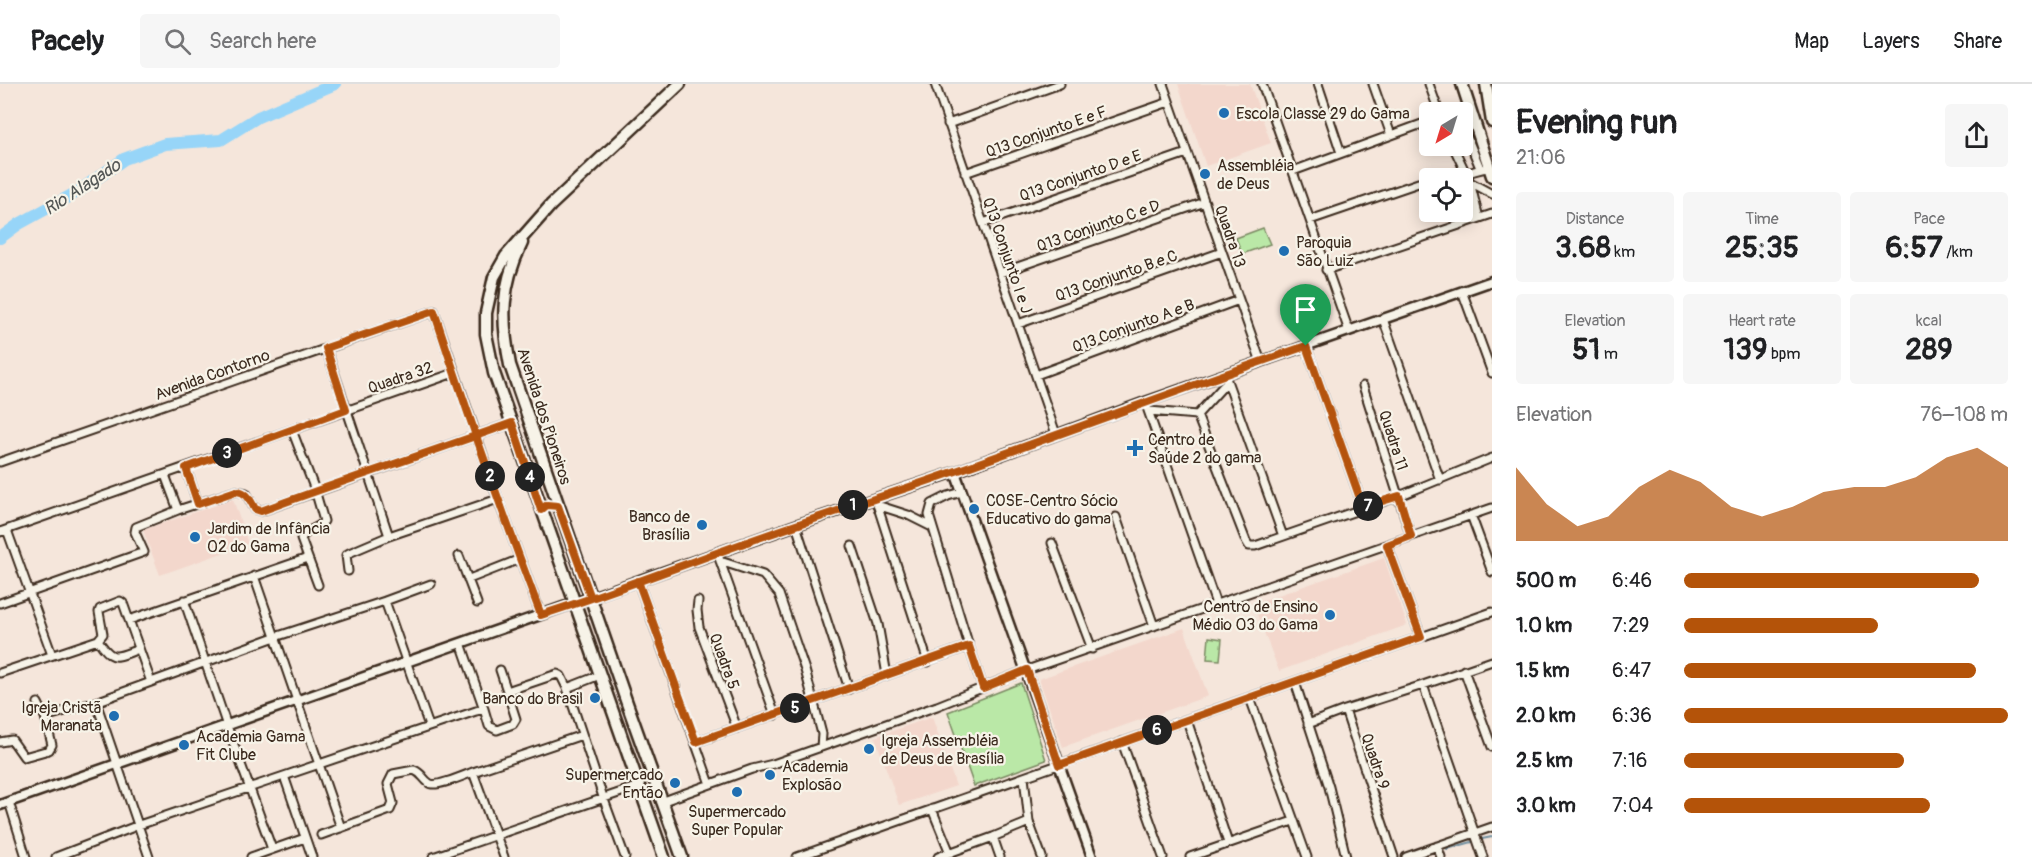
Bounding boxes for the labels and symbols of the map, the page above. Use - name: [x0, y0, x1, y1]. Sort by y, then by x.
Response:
- street label: Q13 Conjunto E e F: [983, 102, 1110, 162]
- north arrow: [1419, 102, 1473, 156]
- place label: Escola Classe 29 do Gama: [1236, 104, 1410, 124]
- marker: Escola Classe 29 do Gama: [1217, 106, 1231, 120]
- street label: Q13 Conjunto D e E: [1017, 146, 1144, 206]
- water label: Rio Alagado: [39, 153, 126, 221]
- place label: Assembléia de Deus: [1217, 156, 1294, 194]
- marker: Assembléia de Deus: [1198, 167, 1212, 181]
- street label: Q13 Conjunto I e J: [978, 195, 1036, 316]
- street label: Q13 Conjunto C e D: [1034, 195, 1163, 256]
- street label: Quadra 13: [1210, 202, 1250, 270]
- place label: Paroquia São Luiz: [1296, 233, 1354, 271]
- marker: Paroquia São Luiz: [1277, 244, 1291, 258]
- street label: Q13 Conjunto B e C: [1052, 246, 1180, 306]
- pin: [1280, 284, 1331, 346]
- street label: Q13 Conjunto A e B: [1069, 295, 1197, 357]
- street label: Avenida Contorno: [152, 345, 273, 405]
- street label: Avenida dos Pioneiros: [513, 345, 576, 487]
- street label: Quadra 32: [365, 357, 436, 398]
- street label: Quadra 11: [1374, 408, 1412, 473]
- place label: Centro de Saúde 2 do gama: [1148, 430, 1262, 468]
- pin: 3: [212, 438, 242, 468]
- marker: Centro de Saúde 2 do gama: [1126, 439, 1144, 457]
- pin: 2: [475, 461, 505, 491]
- pin: 4: [515, 462, 545, 492]
- pin: 1: [838, 490, 868, 520]
- place label: COSE-Centro Sócio Educativo do gama: [986, 491, 1118, 529]
- pin: 7: [1353, 491, 1383, 521]
- marker: COSE-Centro Sócio Educativo do gama: [967, 502, 981, 516]
- place label: Banco de Brasília: [629, 507, 690, 545]
- marker: Banco de Brasília: [695, 518, 709, 532]
- place label: Jardim de Infância 02 do Gama: [207, 519, 330, 557]
- marker: Jardim de Infância 02 do Gama: [188, 530, 202, 544]
- place label: Centro de Ensino Médio 03 do Gama: [1193, 597, 1318, 635]
- marker: Centro de Ensino Médio 03 do Gama: [1323, 608, 1337, 622]
- street label: Quadra 5: [705, 630, 743, 692]
- place label: Banco do Brasil: [482, 689, 583, 709]
- marker: Banco do Brasil: [588, 691, 602, 705]
- pin: 5: [780, 693, 810, 723]
- place label: Igreja Cristã Maranata: [21, 698, 102, 736]
- marker: Igreja Cristã Maranata: [107, 709, 121, 723]
- pin: 6: [1142, 715, 1172, 745]
- place label: Academia Gama Fit Clube: [196, 727, 305, 765]
- place label: Igreja Assembléia de Deus de Brasília: [881, 731, 1004, 769]
- street label: Quadra 9: [1356, 731, 1394, 792]
- marker: Academia Gama Fit Clube: [177, 738, 191, 752]
- marker: Igreja Assembléia de Deus de Brasília: [862, 742, 876, 756]
- place label: Academia Explosão: [782, 757, 848, 795]
- place label: Supermercado Então: [565, 765, 663, 803]
- marker: Academia Explosão: [763, 768, 777, 782]
- marker: Supermercado Então: [668, 776, 682, 790]
- marker: Supermercado Super Popular: [730, 785, 744, 799]
- place label: Supermercado Super Popular: [688, 802, 786, 840]

